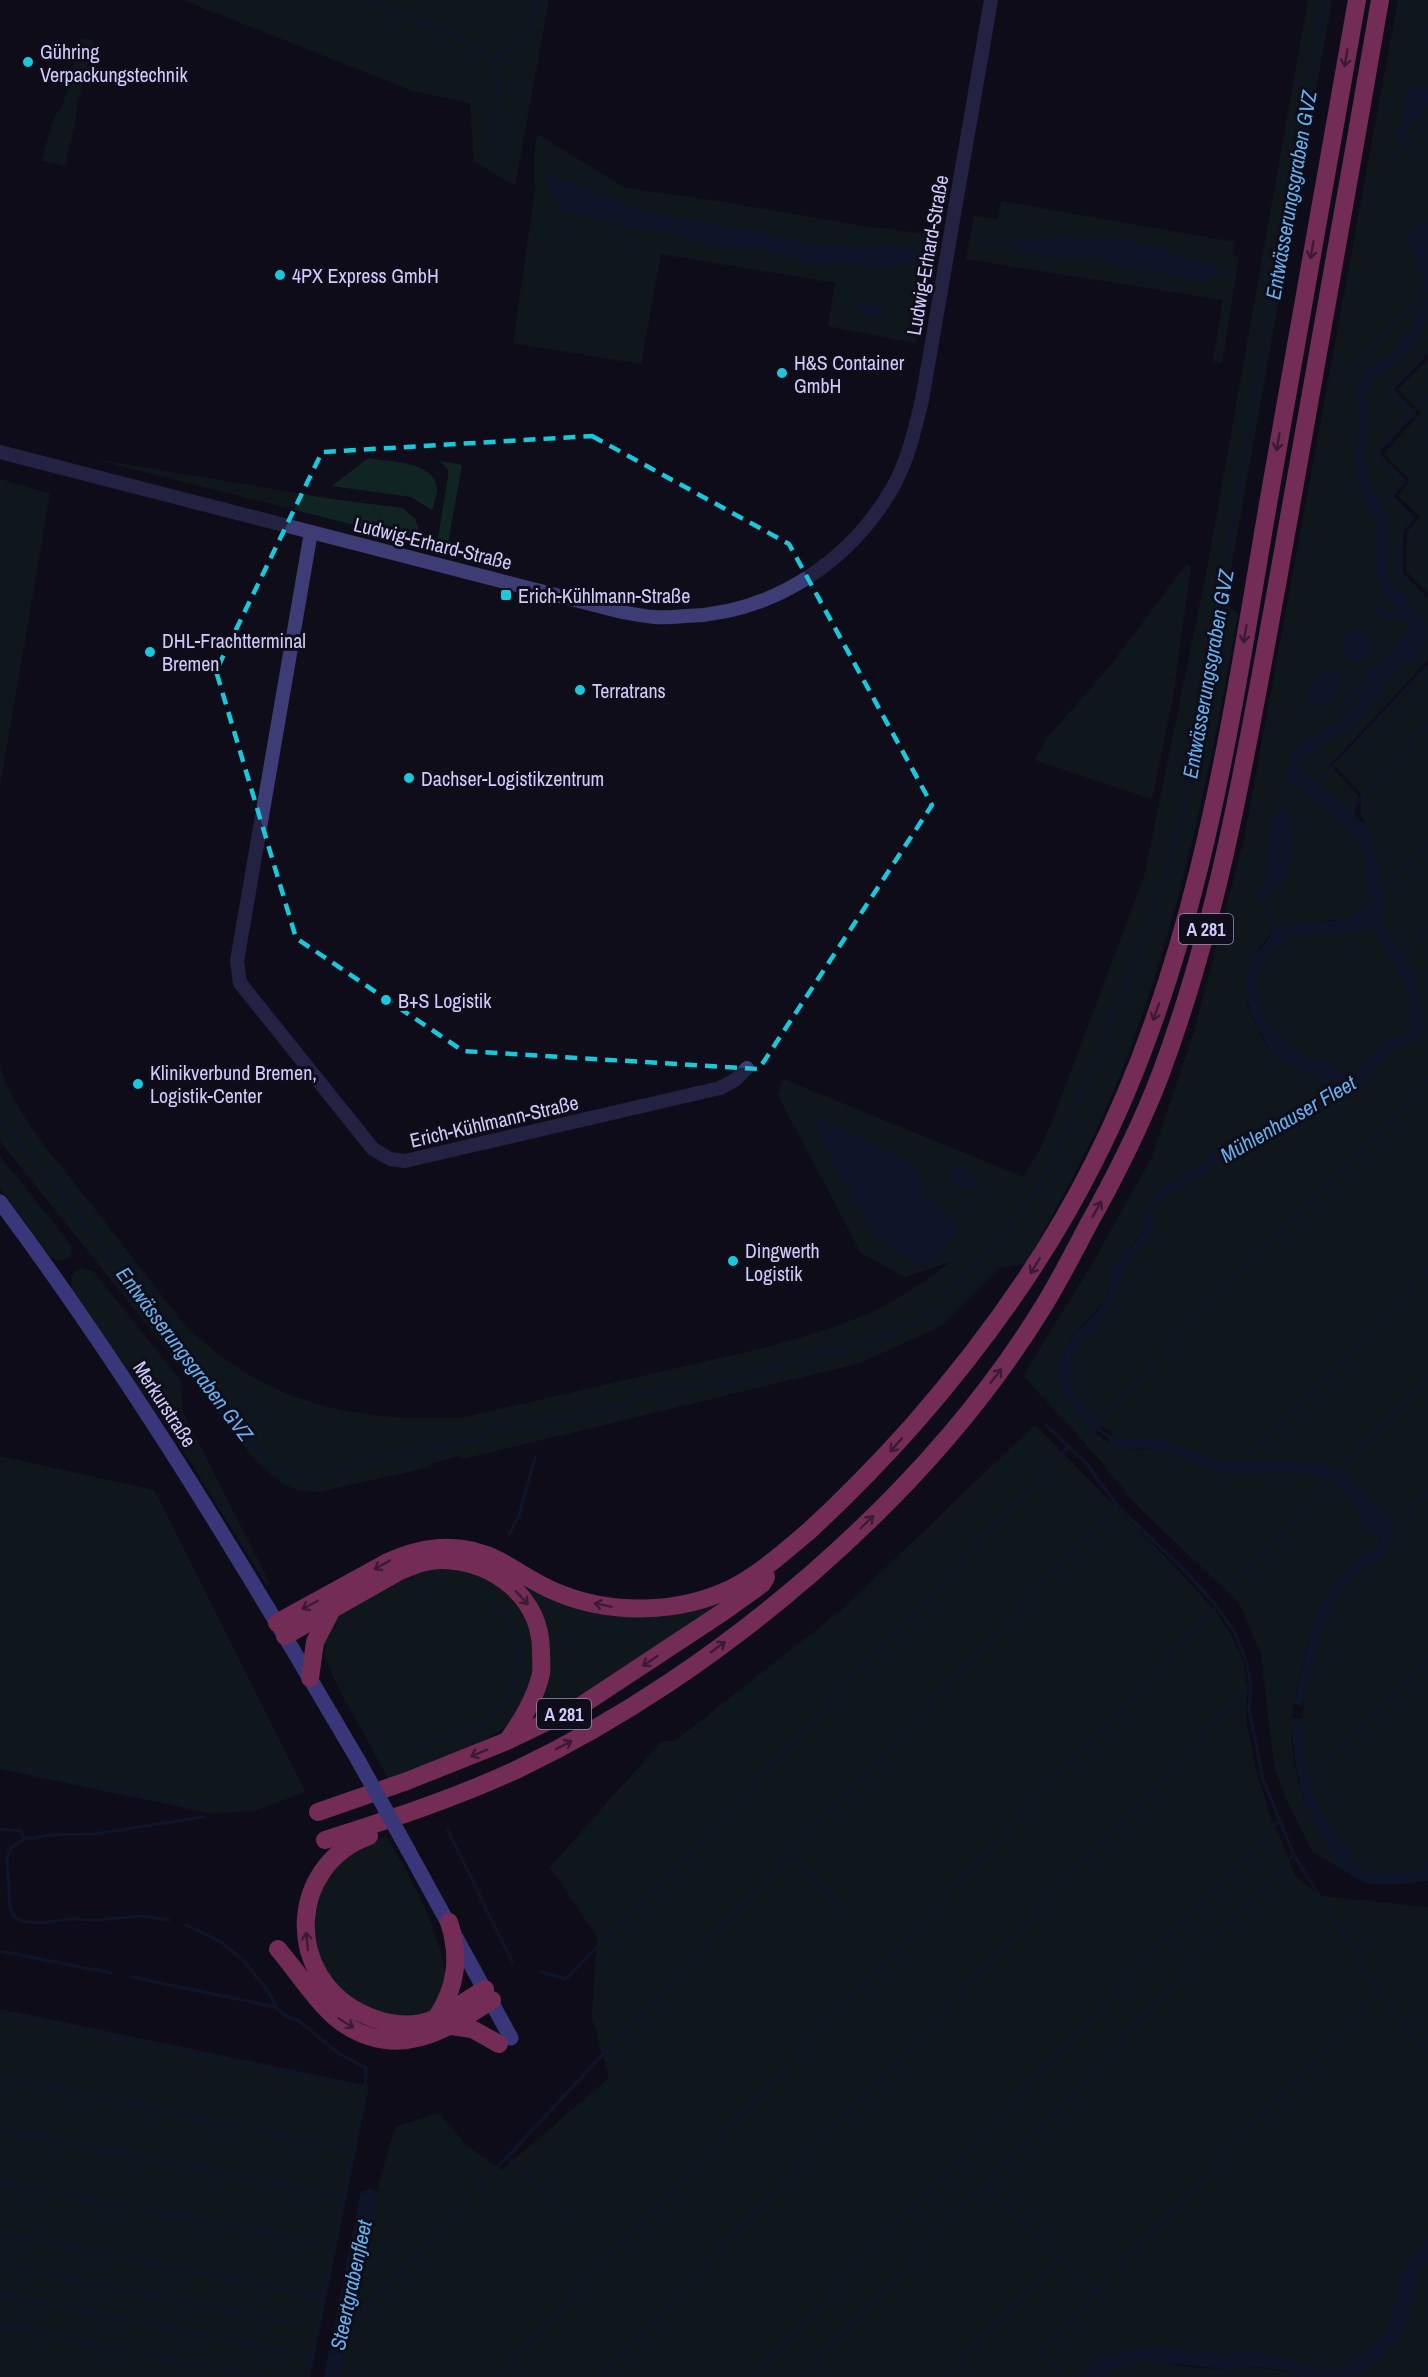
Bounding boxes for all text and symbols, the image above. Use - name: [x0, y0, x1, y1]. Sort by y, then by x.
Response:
- place label: Gühring Verpackungstechnik: [40, 38, 188, 88]
- one-way arrow: [1340, 47, 1351, 67]
- marker: Gühring Verpackungstechnik: [21, 55, 35, 69]
- water label: Entwässerungsgraben GVZ: [1258, 87, 1324, 302]
- street label: Ludwig-Erhard-Straße: [900, 173, 954, 337]
- one-way arrow: [1306, 239, 1317, 259]
- place label: 4PX Express GmbH: [292, 262, 439, 289]
- marker: 4PX Express GmbH: [273, 268, 287, 282]
- place label: H&S Container GmbH: [794, 349, 905, 399]
- marker: H&S Container GmbH: [775, 366, 789, 380]
- one-way arrow: [1273, 431, 1284, 451]
- street label: Ludwig-Erhard-Straße: [351, 510, 515, 576]
- water label: Entwässerungsgraben GVZ: [1175, 566, 1241, 781]
- place label: Erich-Kühlmann-Straße: [518, 582, 690, 609]
- marker: Erich-Kühlmann-Straße: [499, 588, 513, 602]
- one-way arrow: [1240, 623, 1251, 643]
- place label: DHL-Frachtterminal Bremen: [162, 627, 306, 677]
- marker: DHL-Frachtterminal Bremen: [143, 645, 157, 659]
- place label: Terratrans: [592, 677, 666, 704]
- marker: Terratrans: [573, 683, 587, 697]
- place label: Dachser-Logistikzentrum: [421, 765, 604, 792]
- marker: Dachser-Logistikzentrum: [402, 771, 416, 785]
- road number: A 281: [1179, 914, 1233, 944]
- place label: B+S Logistik: [398, 987, 492, 1014]
- marker: B+S Logistik: [379, 993, 393, 1007]
- one-way arrow: [1150, 1002, 1161, 1021]
- place label: Klinikverbund Bremen, Logistik-Center: [150, 1059, 317, 1109]
- water label: Mühlenhauser Fleet: [1215, 1068, 1362, 1170]
- marker: Klinikverbund Bremen, Logistik-Center: [131, 1077, 145, 1091]
- street label: Erich-Kühlmann-Straße: [407, 1088, 581, 1154]
- one-way arrow: [1092, 1201, 1103, 1219]
- place label: Dingwerth Logistik: [745, 1237, 820, 1287]
- marker: Dingwerth Logistik: [726, 1254, 740, 1268]
- one-way arrow: [1028, 1258, 1041, 1275]
- water label: Entwässerungsgraben GVZ: [110, 1261, 261, 1448]
- street label: Merkurstraße: [127, 1356, 203, 1452]
- one-way arrow: [989, 1368, 1002, 1384]
- one-way arrow: [889, 1437, 903, 1452]
- one-way arrow: [860, 1515, 875, 1529]
- one-way arrow: [374, 1559, 391, 1571]
- one-way arrow: [515, 1590, 529, 1605]
- one-way arrow: [594, 1598, 613, 1610]
- one-way arrow: [302, 1599, 319, 1611]
- one-way arrow: [709, 1641, 725, 1653]
- one-way arrow: [643, 1655, 659, 1667]
- road number: A 281: [537, 1699, 591, 1729]
- one-way arrow: [555, 1739, 572, 1751]
- one-way arrow: [470, 1748, 488, 1759]
- one-way arrow: [301, 1931, 312, 1951]
- one-way arrow: [337, 2018, 354, 2030]
- water label: Steertgrabenfleet: [323, 2216, 379, 2353]

